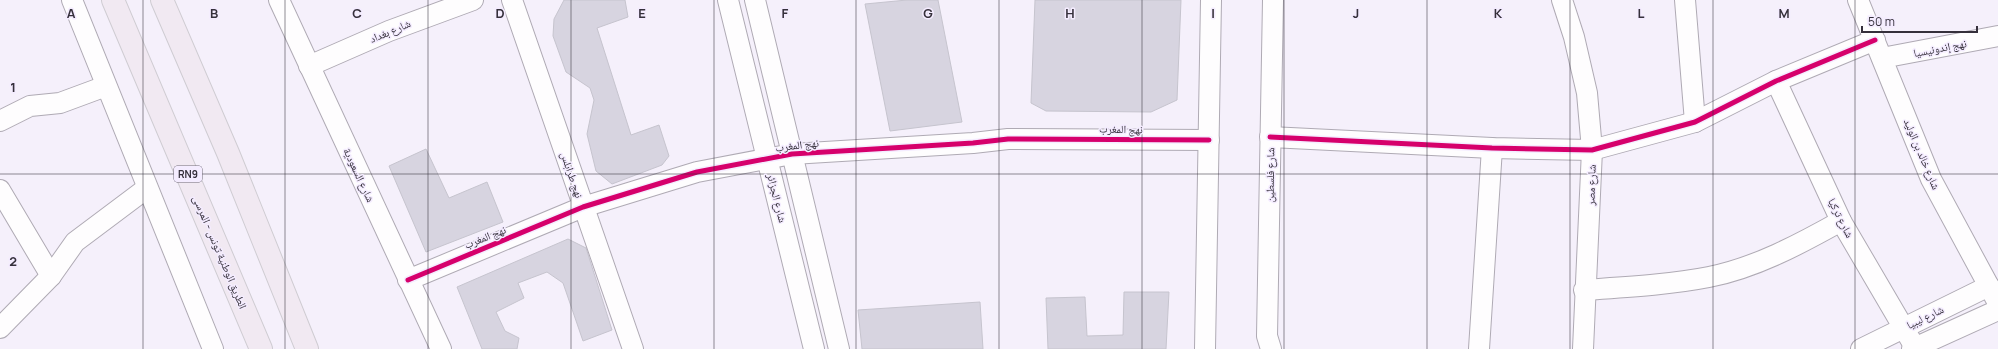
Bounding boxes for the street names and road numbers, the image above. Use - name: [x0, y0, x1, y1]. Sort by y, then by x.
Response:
- street label: شارع بغداد: [367, 15, 413, 46]
- street label: نهج إندونيسيا: [1912, 35, 1968, 61]
- street label: شارع خالد بن الوليد: [1901, 116, 1944, 192]
- street label: نهج المغرب: [1099, 121, 1143, 136]
- street label: نهج المغرب: [774, 134, 820, 155]
- street label: شارع السعودية: [340, 145, 379, 204]
- street label: شارع فلسطين: [1262, 147, 1277, 203]
- street label: نهج طرابلس: [558, 150, 587, 200]
- street label: شارع مصر: [1582, 164, 1599, 207]
- road number: RN9: [174, 166, 202, 182]
- street label: شارع الجزائر: [764, 171, 791, 224]
- street label: الطريق الوطنية تونس - المرسى: [190, 193, 251, 311]
- street label: شارع تركيا: [1825, 195, 1858, 240]
- street label: نهج المغرب: [462, 221, 508, 252]
- street label: شارع ليبيا: [1904, 301, 1946, 332]

